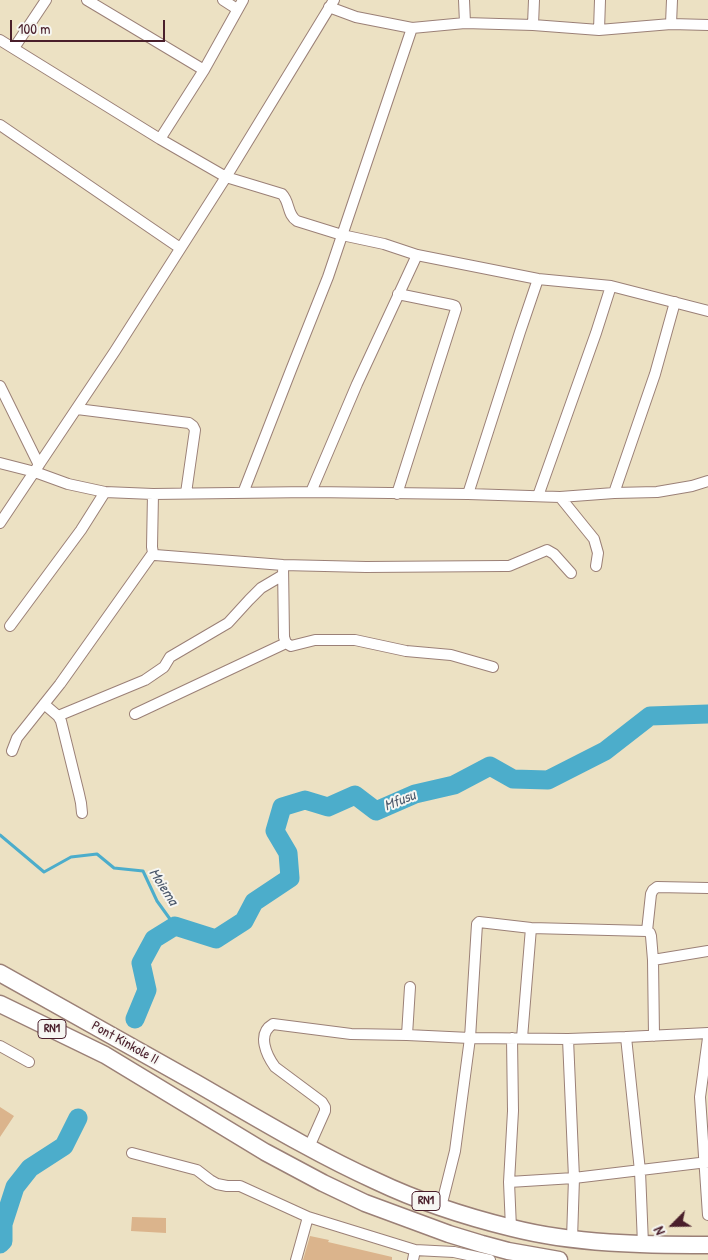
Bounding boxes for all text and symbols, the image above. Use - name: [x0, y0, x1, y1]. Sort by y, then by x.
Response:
- scale bar: [12, 10, 168, 42]
- text: 100 m: [18, 18, 51, 39]
- water label: Mfusu: [382, 787, 418, 815]
- water label: Moiema: [144, 865, 182, 909]
- street label: Pont Kinkole II: [89, 1018, 161, 1068]
- road number: RN1: [38, 1020, 66, 1038]
- road number: RN1: [412, 1192, 440, 1210]
- north arrow: [648, 1200, 698, 1250]
- text: N: [649, 1224, 669, 1238]

